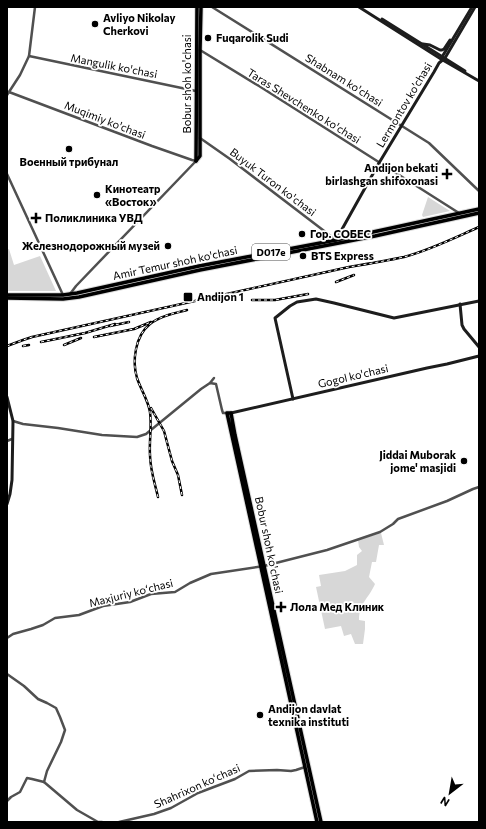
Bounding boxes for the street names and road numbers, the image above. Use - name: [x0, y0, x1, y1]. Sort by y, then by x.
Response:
- street label: Bobur shoh ko'chasi: [180, 34, 193, 133]
- street label: Mangulik ko'chasi: [70, 51, 159, 80]
- street label: Shabnam ko'chasi: [303, 51, 385, 109]
- street label: Lermontov ko’chasi: [373, 60, 434, 150]
- street label: Taras Shevchenko ko'chasi: [245, 65, 363, 146]
- street label: Muqimiy ko'chasi: [63, 98, 148, 141]
- street label: Buyuk Turon ko'chasi: [228, 145, 319, 218]
- street label: Amir Temur shoh ko'chasi: [111, 243, 238, 282]
- road number: D017e: [252, 244, 290, 260]
- street label: Gogol ko'chasi: [316, 361, 389, 390]
- street label: Bobur shoh ko'chasi: [253, 495, 286, 595]
- street label: Maxjuriy koʻchasi: [88, 576, 174, 609]
- street label: Shahrixon koʻchasi: [152, 761, 242, 810]

